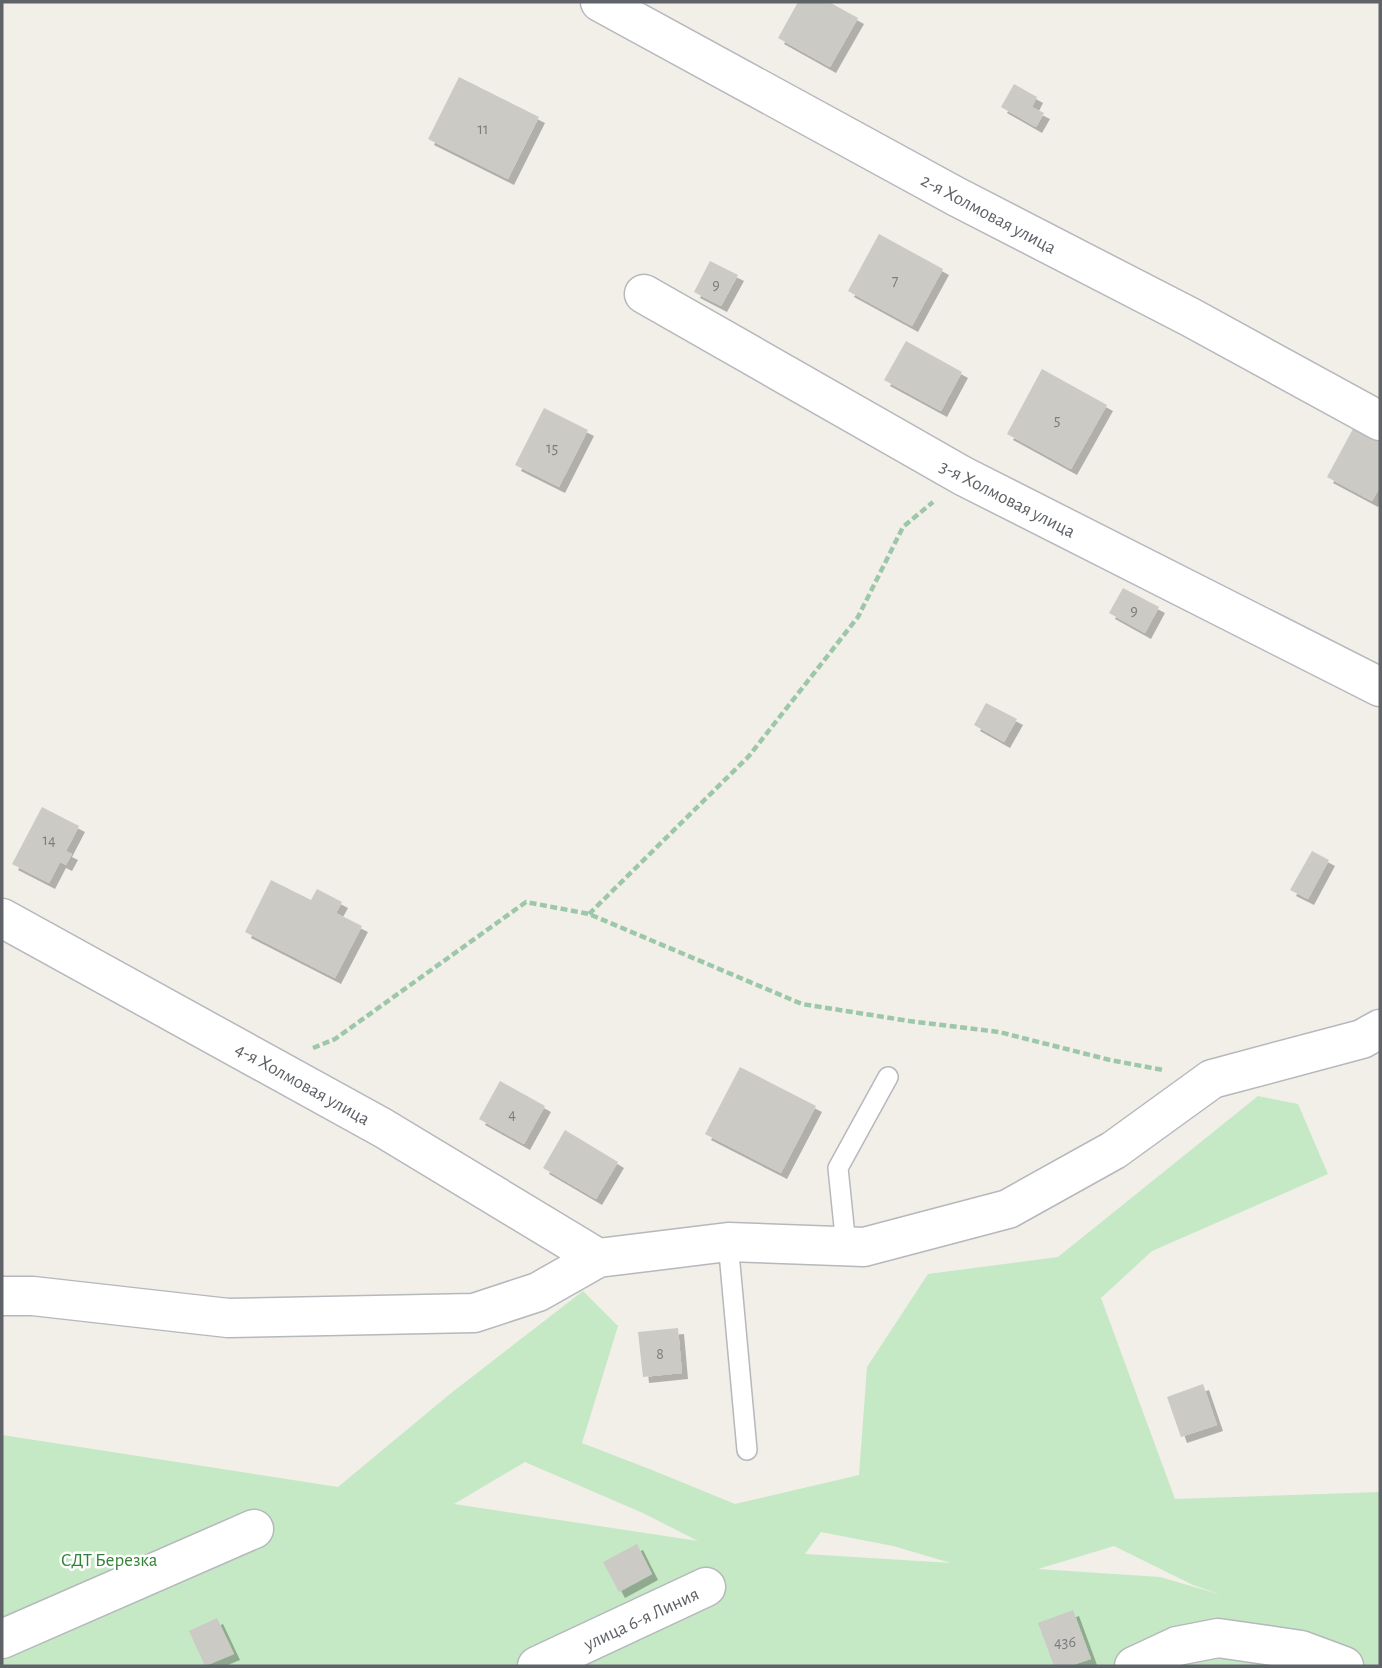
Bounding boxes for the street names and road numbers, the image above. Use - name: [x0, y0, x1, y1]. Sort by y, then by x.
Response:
- street label: 2-я Холмовая улица: [918, 171, 1059, 258]
- street label: 3-я Холмовая улица: [937, 457, 1078, 542]
- street label: 4-я Холмовая улица: [232, 1040, 373, 1129]
- street label: улица 6-я Линия: [580, 1584, 702, 1655]

